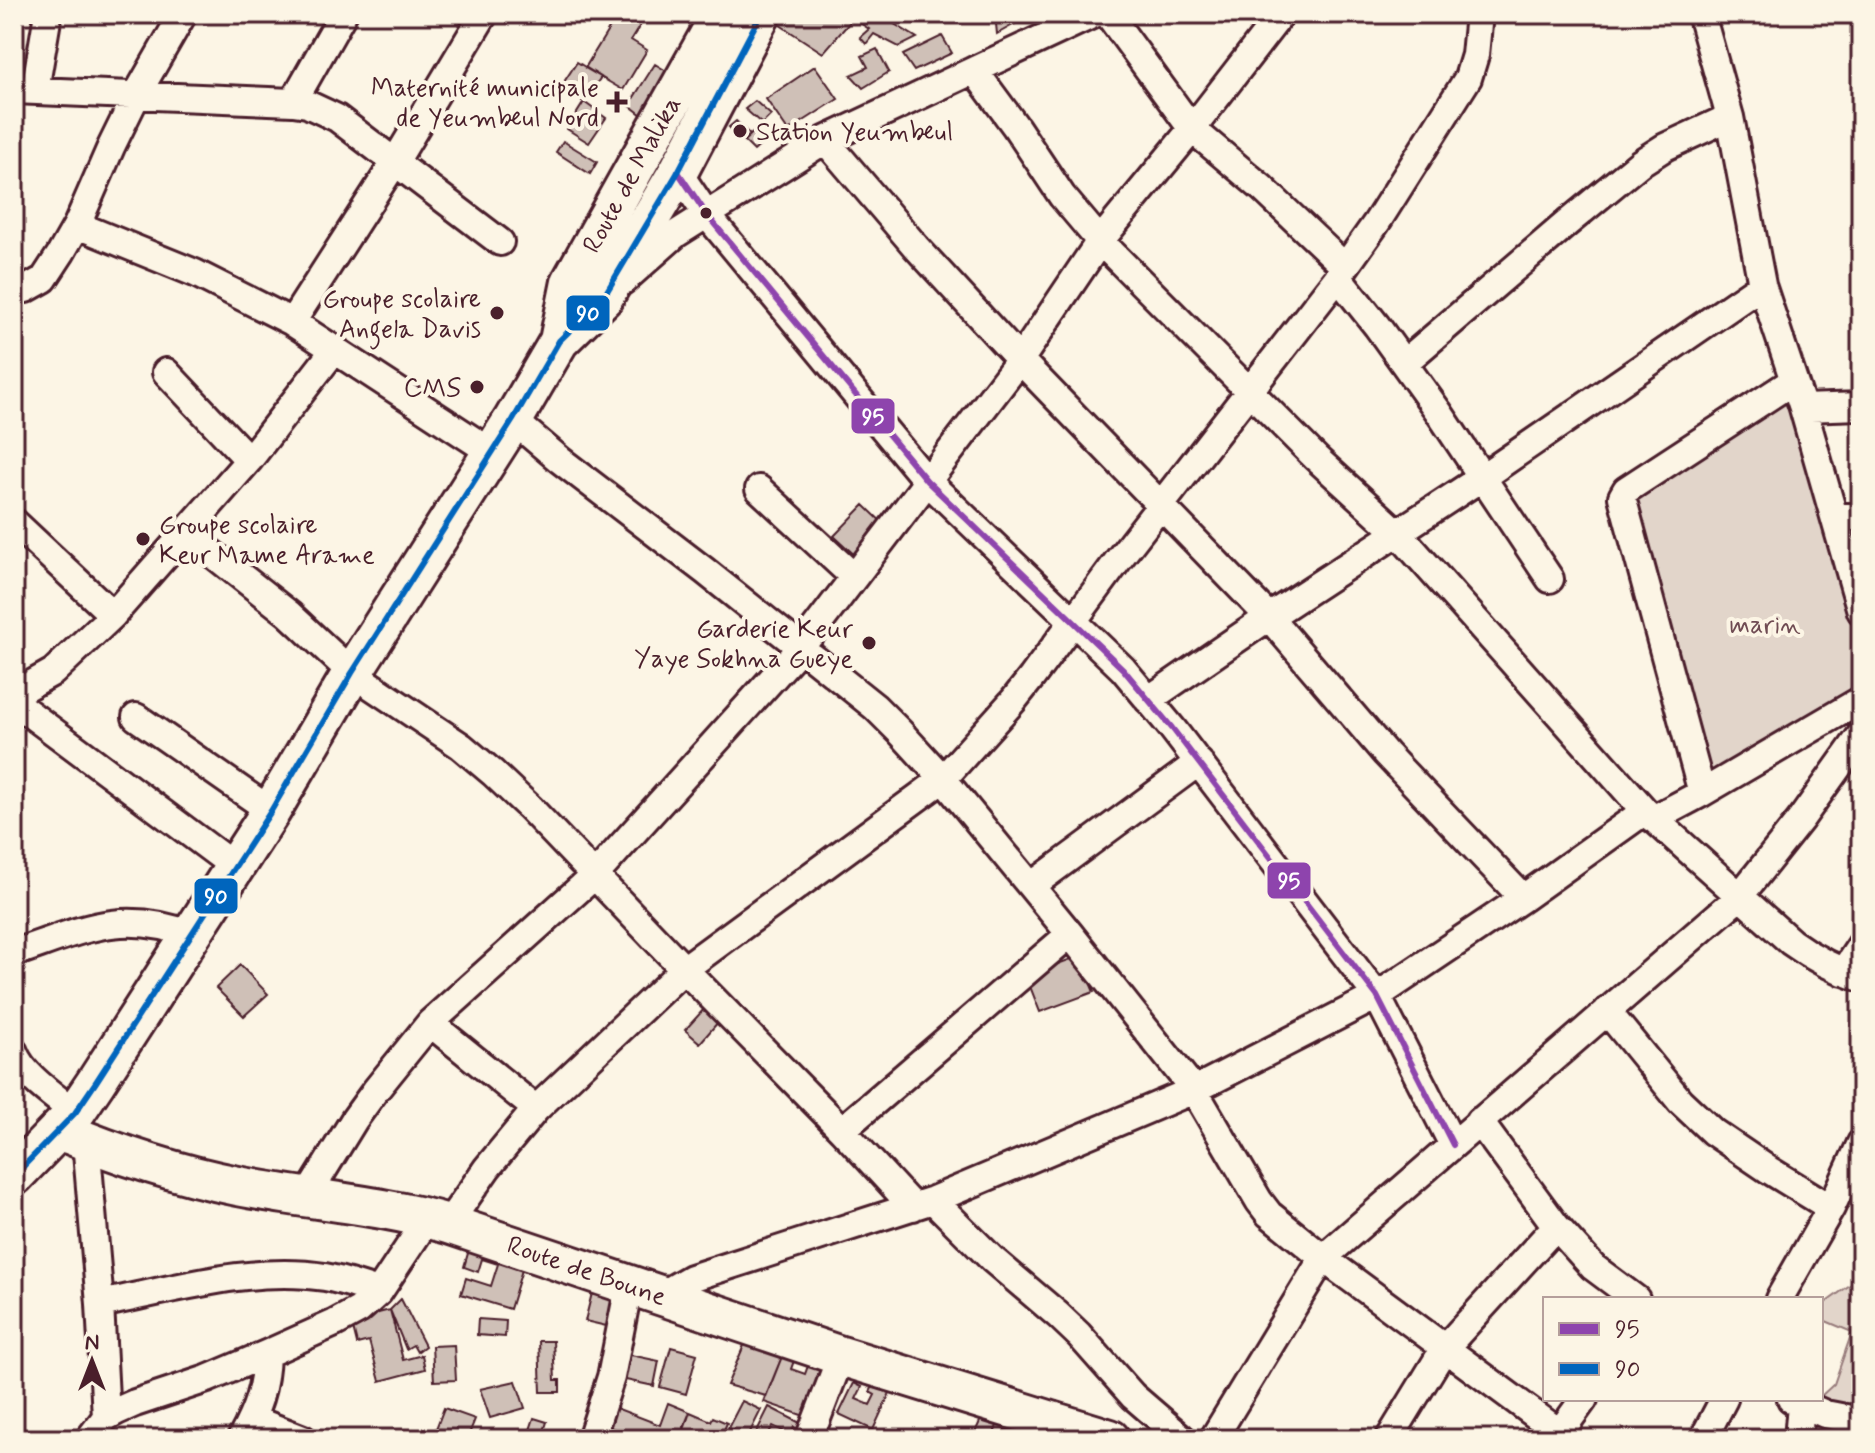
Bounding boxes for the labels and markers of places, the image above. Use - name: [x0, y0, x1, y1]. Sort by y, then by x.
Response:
- place label: Maternité municipale de Yeumbeul Nord: [371, 72, 599, 136]
- marker: Maternité municipale de Yeumbeul Nord: [606, 91, 628, 113]
- place label: Station Yeumbeul: [756, 116, 953, 150]
- marker: Station Yeumbeul: [731, 122, 749, 140]
- unlabelled marker: [698, 205, 714, 221]
- place label: Groupe scolaire Angela Davis: [322, 283, 481, 350]
- marker: Groupe scolaire Angela Davis: [488, 304, 506, 322]
- place label: CMS: [404, 372, 461, 406]
- marker: CMS: [468, 378, 486, 396]
- place label: Groupe scolaire Keur Mame Arame: [159, 509, 375, 573]
- marker: Groupe scolaire Keur Mame Arame: [134, 530, 152, 548]
- place label: Garderie Keur Yaye Sokhna Gueye: [634, 613, 853, 677]
- marker: Garderie Keur Yaye Sokhna Gueye: [860, 634, 878, 652]

